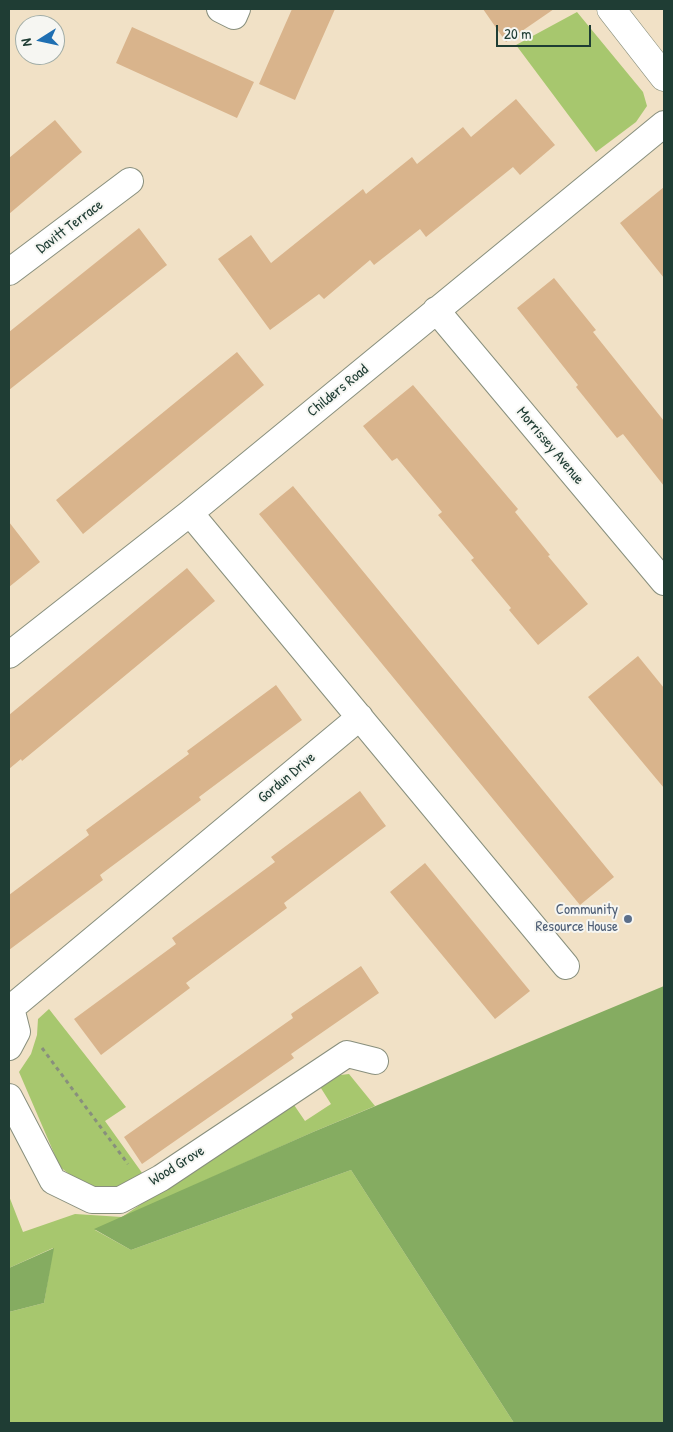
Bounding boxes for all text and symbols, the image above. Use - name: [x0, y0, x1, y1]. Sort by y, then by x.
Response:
- north arrow: [15, 15, 65, 65]
- scale bar: [498, 15, 593, 47]
- text: 20 m: [504, 23, 531, 44]
- text: N: [16, 37, 36, 48]
- street label: Davitt Terrace: [33, 196, 107, 258]
- street label: Childers Road: [304, 361, 372, 421]
- street label: Morrissey Avenue: [512, 404, 588, 488]
- street label: Gordun Drive: [255, 749, 319, 807]
- place label: Community Resource House: [536, 901, 618, 936]
- marker: Community Resource House: [622, 913, 634, 925]
- street label: Wood Grove: [146, 1142, 208, 1190]

